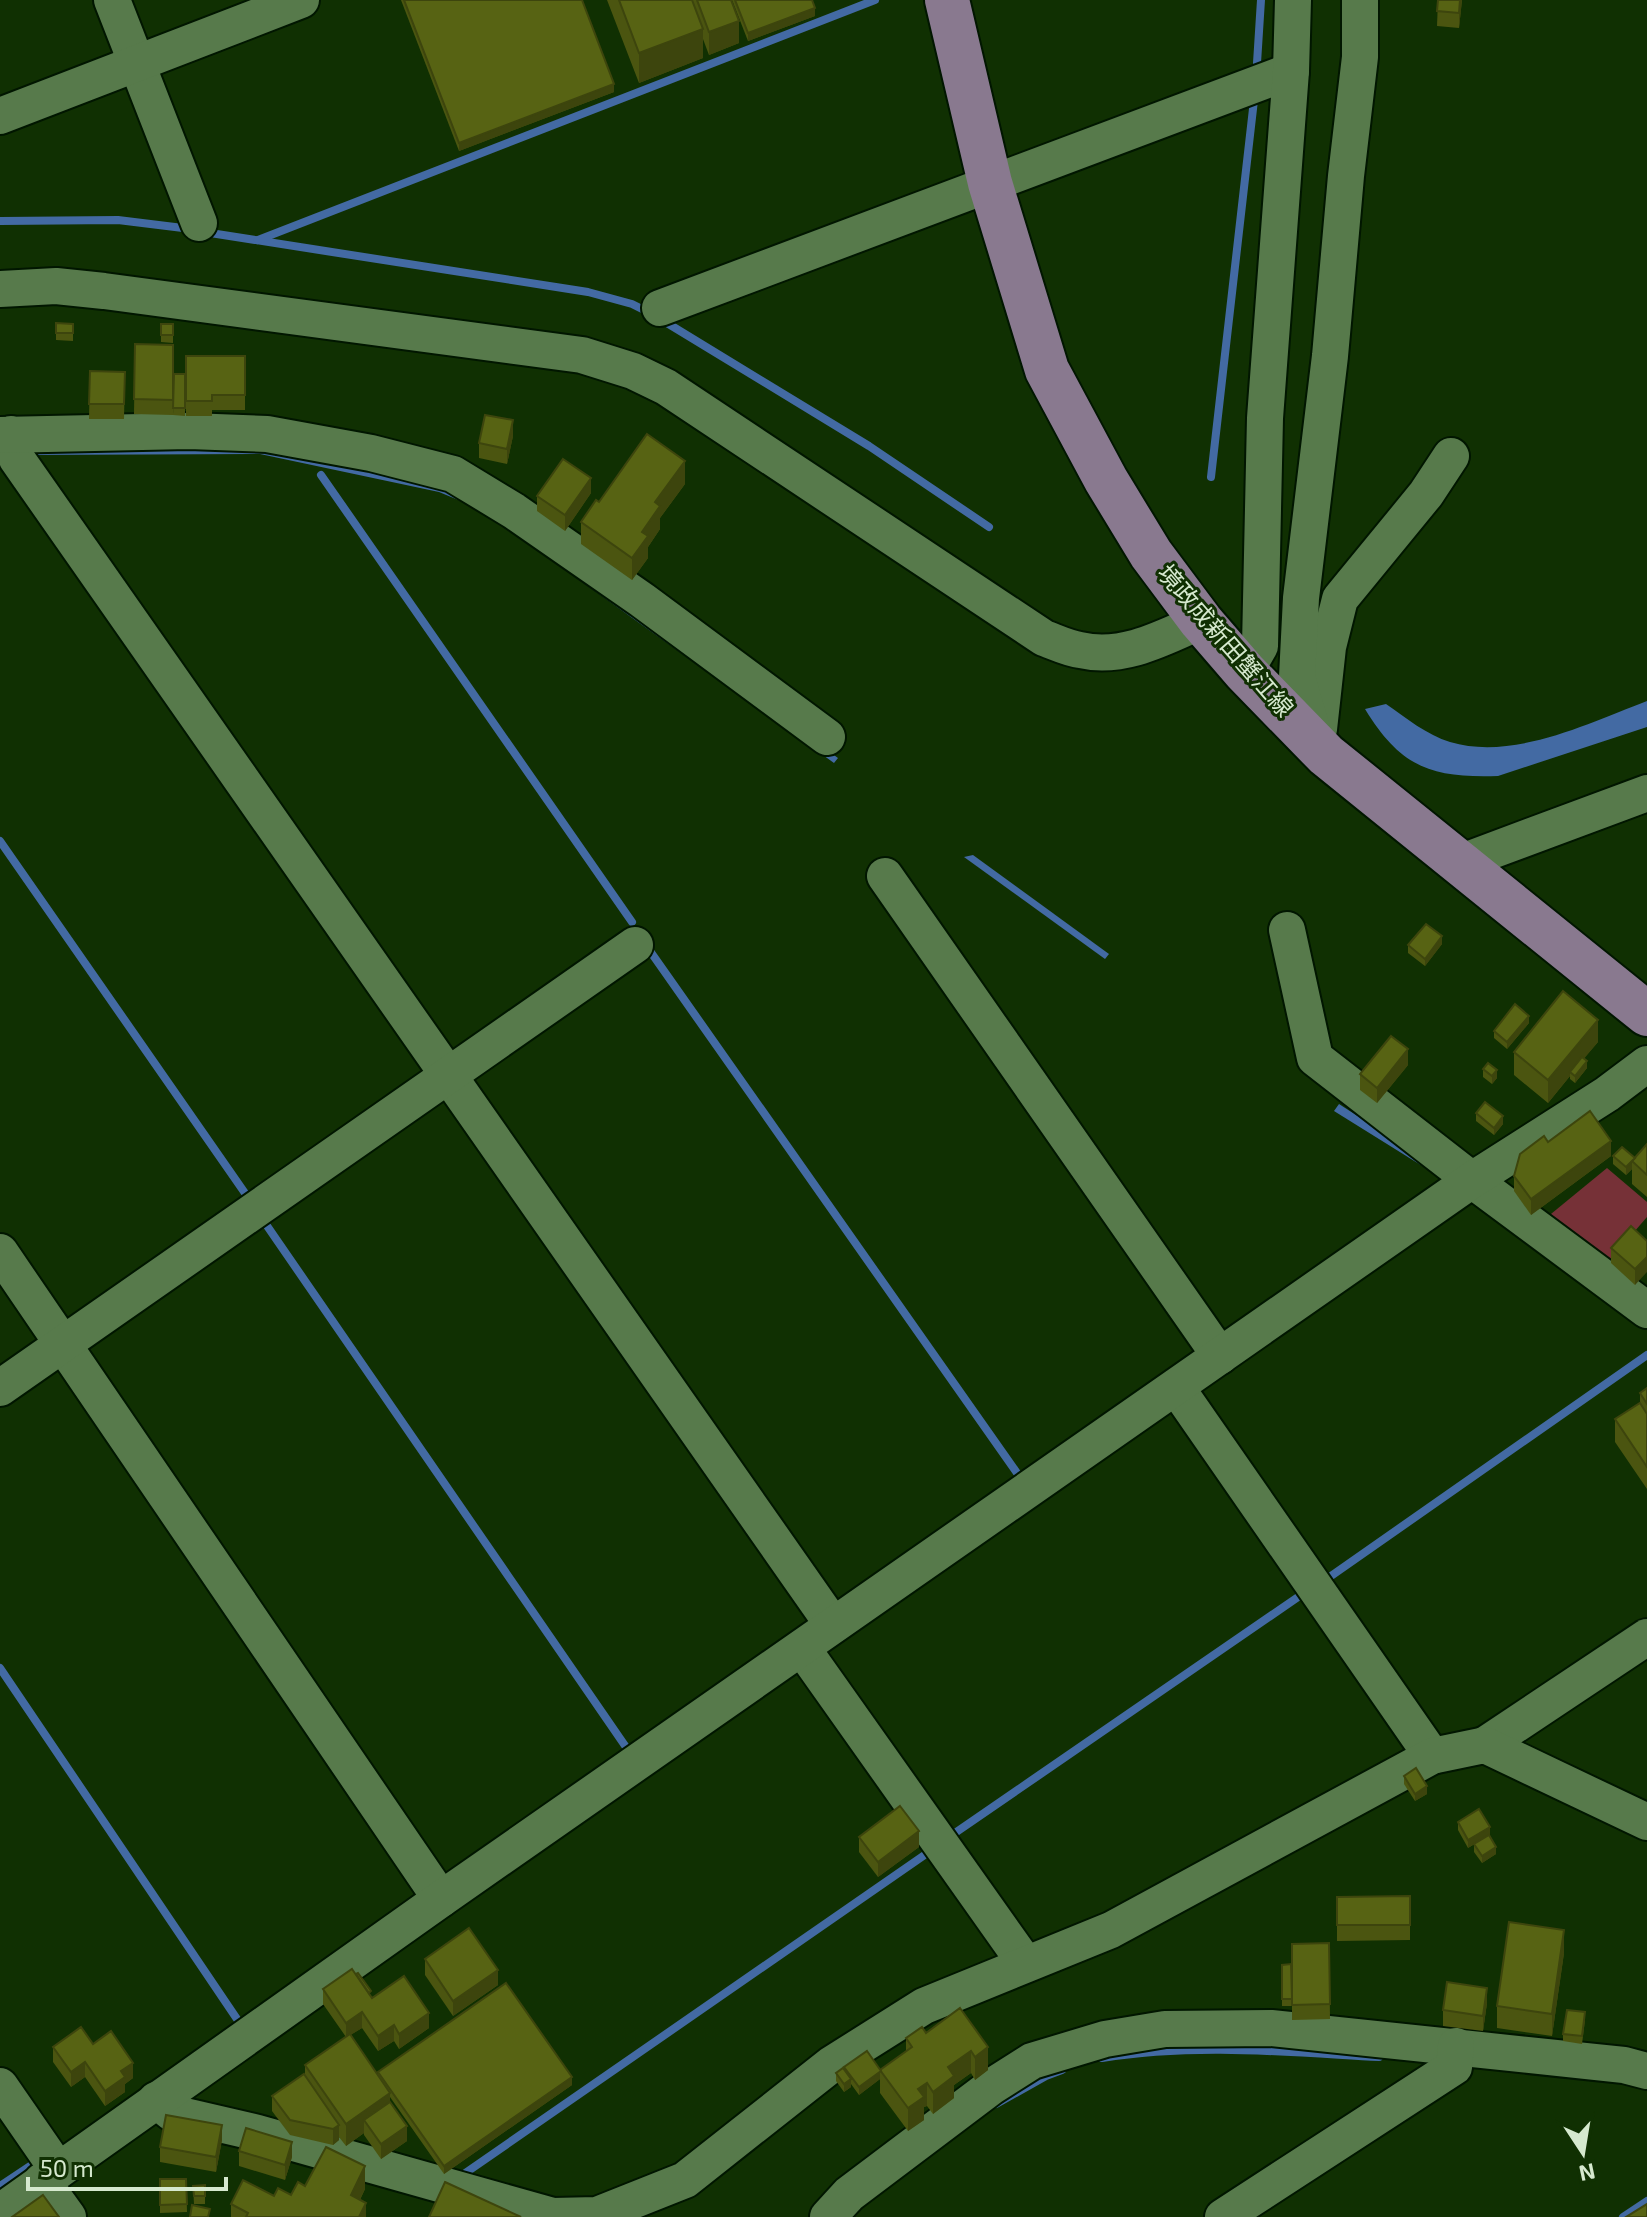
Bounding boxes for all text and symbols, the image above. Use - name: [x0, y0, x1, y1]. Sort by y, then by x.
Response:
- street label: 境政成新田蟹江線: [1152, 558, 1300, 722]
- north arrow: [1543, 2113, 1623, 2193]
- scale bar: [28, 2141, 226, 2191]
- text: 50 m: [40, 2153, 94, 2182]
- text: N: [1577, 2159, 1598, 2188]

